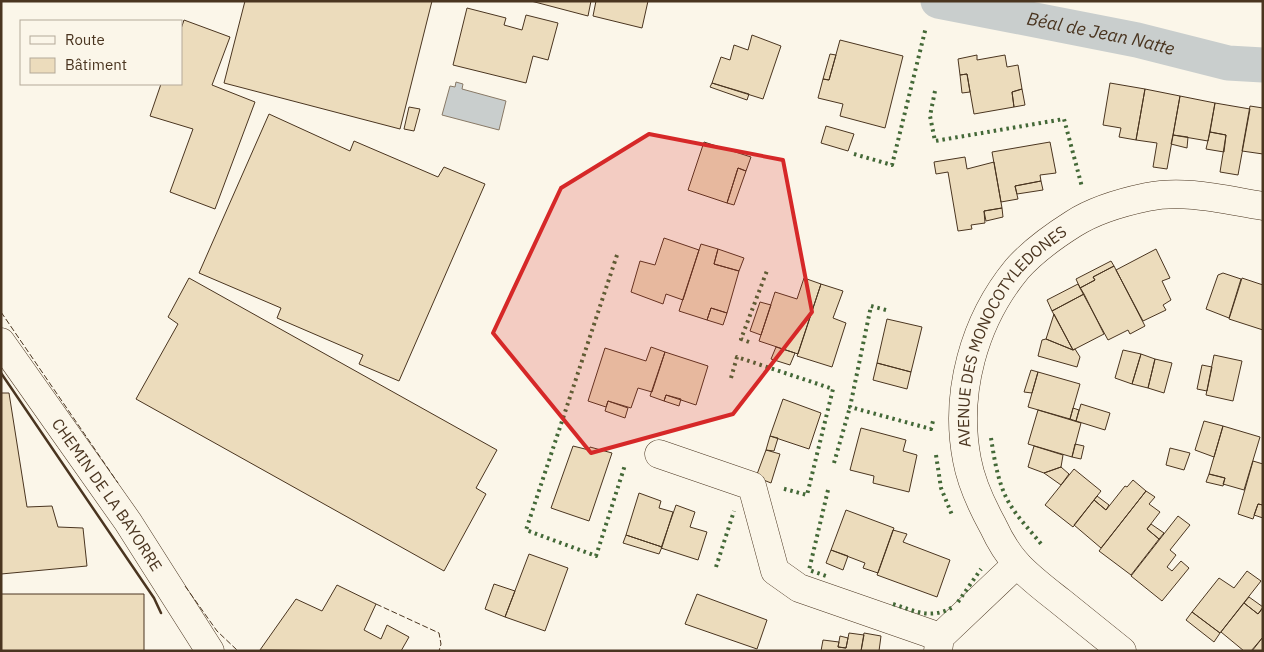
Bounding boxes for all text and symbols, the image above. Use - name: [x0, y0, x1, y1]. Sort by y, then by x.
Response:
- water label: Béal de Jean Natte: [1025, 7, 1177, 60]
- legend: [20, 20, 182, 85]
- text: Route: [65, 30, 105, 49]
- text: Bâtiment: [65, 55, 127, 74]
- street label: AVENUE DES MONOCOTYLEDONES: [953, 221, 1070, 448]
- street label: CHEMIN DE LA BAYORRE: [48, 414, 167, 575]

